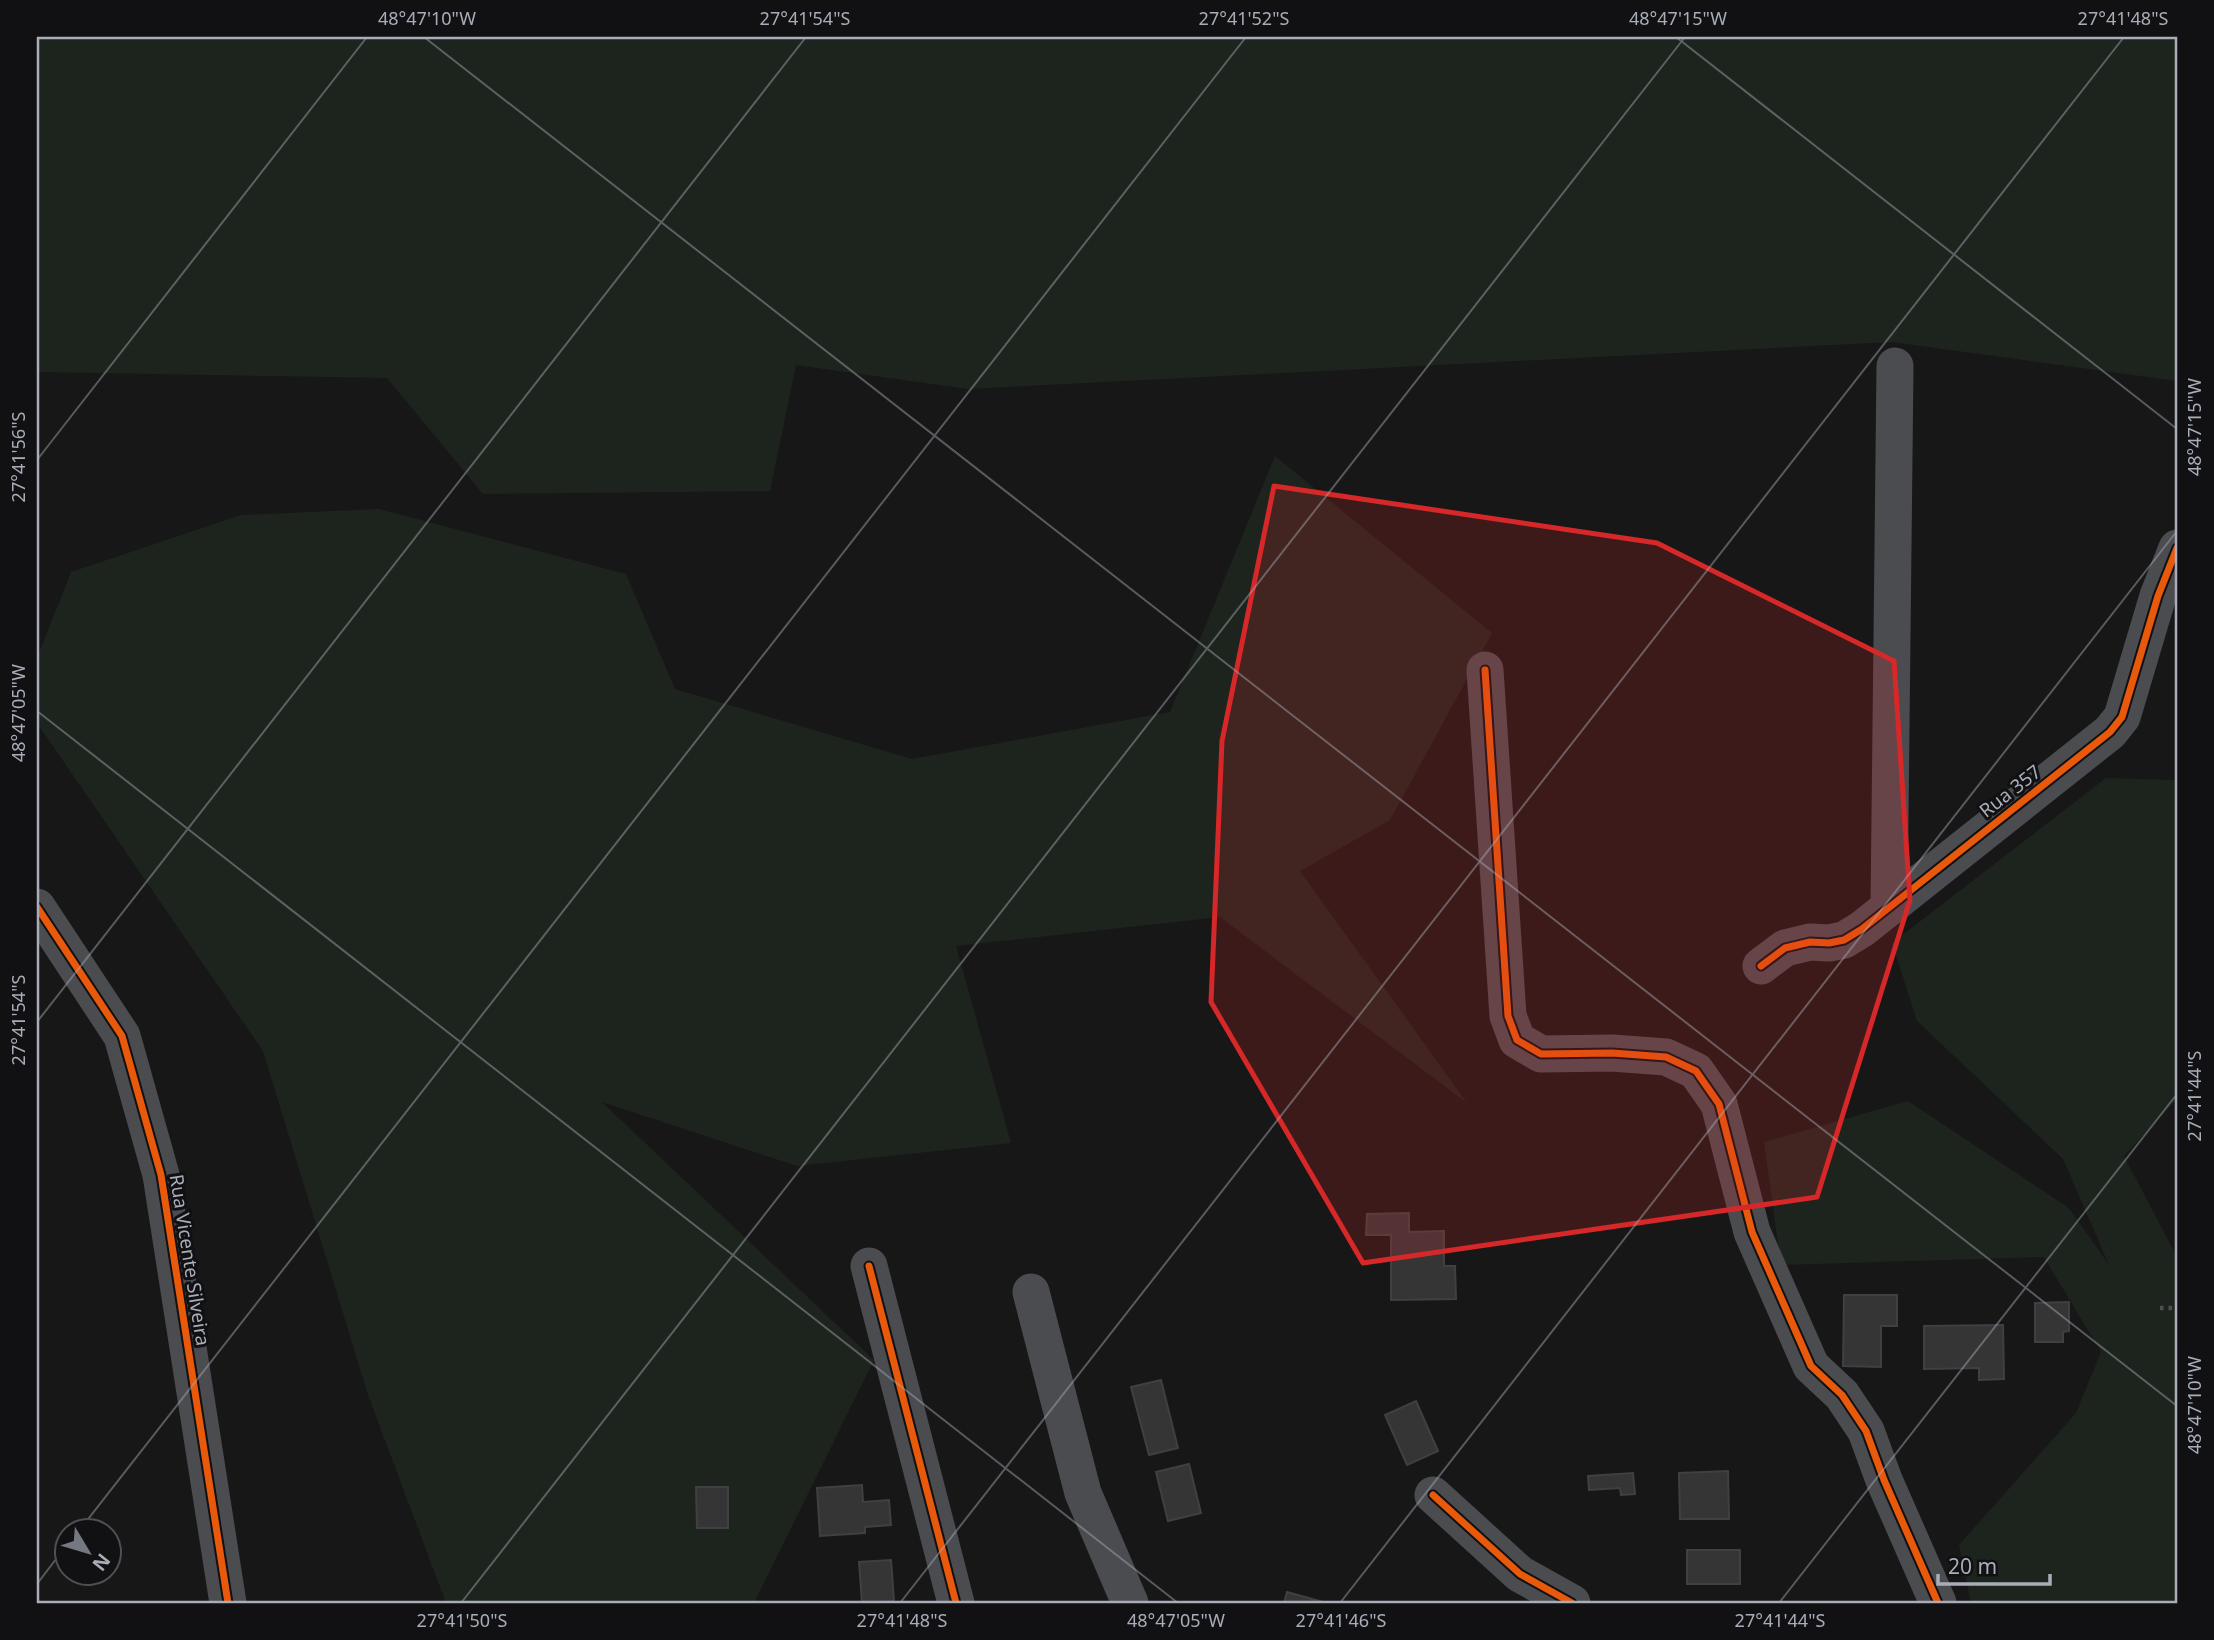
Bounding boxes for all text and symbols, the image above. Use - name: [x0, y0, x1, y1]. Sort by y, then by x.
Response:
- text: 48°47'10"W: [378, 6, 476, 30]
- text: 27°41'54"S: [760, 6, 850, 30]
- text: 27°41'52"S: [1199, 6, 1289, 30]
- text: 48°47'15"W: [1629, 6, 1727, 30]
- text: 27°41'48"S: [2078, 6, 2168, 30]
- text: 48°47'15"W: [2182, 378, 2206, 476]
- text: 27°41'56"S: [6, 412, 30, 502]
- text: 48°47'05"W: [6, 664, 30, 762]
- street label: Rua 357: [1974, 759, 2046, 823]
- text: 27°41'54"S: [6, 975, 30, 1065]
- text: 27°41'44"S: [2182, 1051, 2206, 1141]
- street label: Rua Vicente Silveira: [164, 1172, 216, 1348]
- text: 48°47'10"W: [2182, 1356, 2206, 1454]
- north arrow: [52, 1518, 122, 1588]
- scale bar: [1938, 1542, 2050, 1586]
- text: N: [86, 1548, 116, 1577]
- text: 20 m: [1948, 1552, 1997, 1580]
- text: 27°41'50"S: [417, 1608, 507, 1632]
- text: 27°41'48"S: [857, 1608, 947, 1632]
- text: 48°47'05"W: [1127, 1608, 1225, 1632]
- text: 27°41'46"S: [1296, 1608, 1386, 1632]
- text: 27°41'44"S: [1735, 1608, 1825, 1632]

